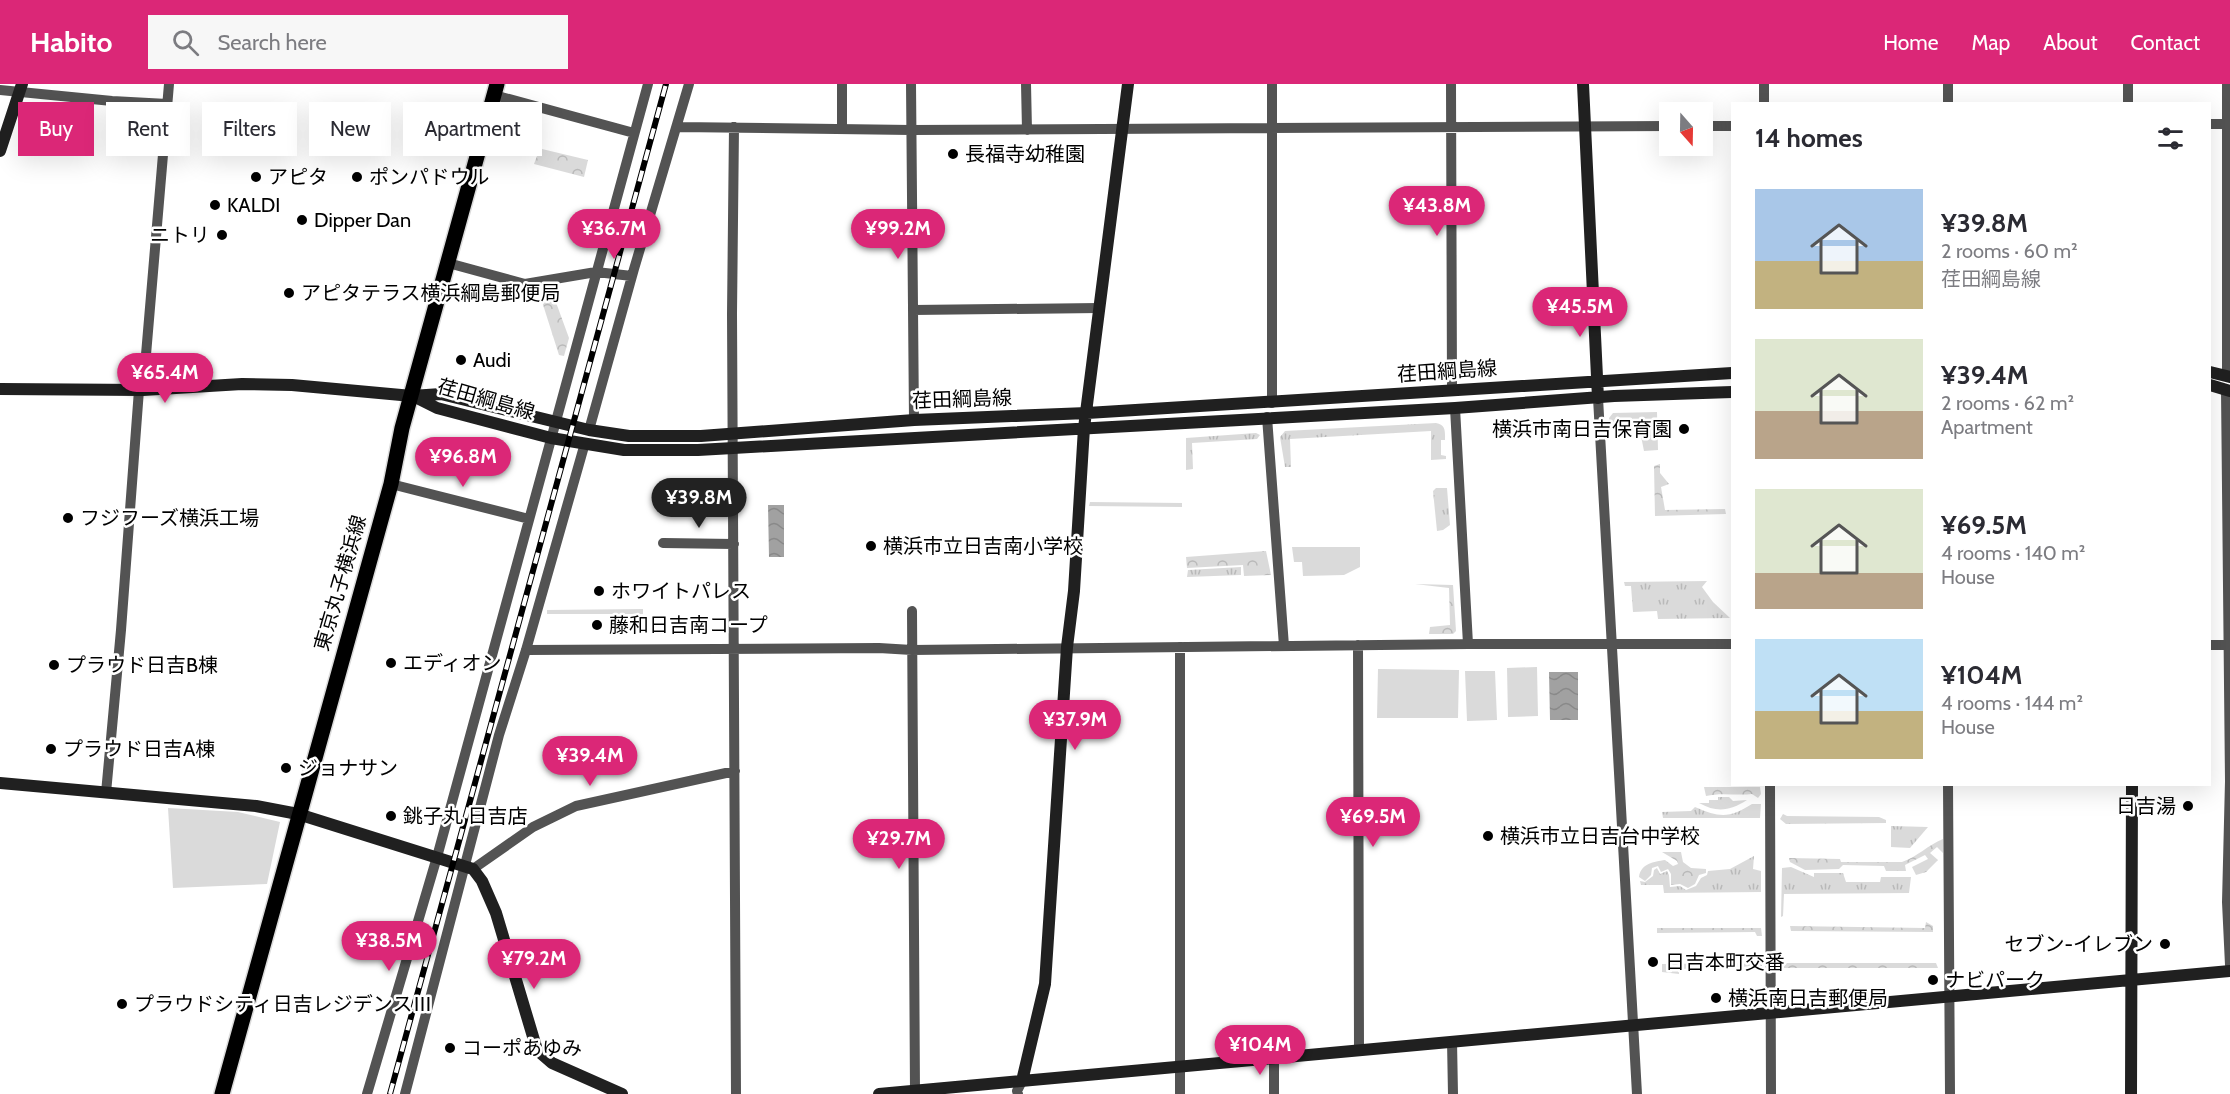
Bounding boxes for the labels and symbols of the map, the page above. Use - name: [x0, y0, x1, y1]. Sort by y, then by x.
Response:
- north arrow: [1659, 102, 1713, 156]
- place label: 長福寺幼稚園: [965, 142, 1085, 166]
- marker: 長福寺幼稚園: [946, 147, 960, 161]
- place label: アピタ: [268, 165, 328, 189]
- place label: ポンパドウル: [369, 165, 490, 189]
- marker: アピタ: [249, 170, 263, 184]
- marker: ポンパドウル: [350, 170, 364, 184]
- pin: ¥43.8M: [1388, 186, 1486, 237]
- place label: KALDI: [227, 193, 280, 217]
- marker: KALDI: [208, 198, 222, 212]
- place label: Dipper Dan: [314, 208, 411, 232]
- pin: ¥36.7M: [565, 209, 663, 260]
- pin: ¥99.2M: [849, 209, 947, 260]
- marker: Dipper Dan: [295, 213, 309, 227]
- place label: ニトリ: [150, 223, 210, 247]
- marker: ニトリ: [215, 228, 229, 242]
- place label: アピタテラス横浜綱島郵便局: [301, 281, 561, 305]
- marker: アピタテラス横浜綱島郵便局: [282, 286, 296, 300]
- pin: ¥45.5M: [1531, 287, 1629, 338]
- place label: Audi: [473, 348, 511, 372]
- pin: ¥65.4M: [116, 353, 214, 404]
- marker: Audi: [454, 353, 468, 367]
- street label: 荏田綱島線: [1396, 356, 1498, 386]
- street label: 荏田綱島線: [435, 374, 537, 424]
- street label: 荏田綱島線: [912, 385, 1012, 413]
- place label: 横浜市南日吉保育園: [1492, 417, 1672, 441]
- marker: 横浜市南日吉保育園: [1677, 422, 1691, 436]
- pin: ¥96.8M: [414, 437, 512, 488]
- pin: ¥39.8M: [650, 478, 748, 529]
- place label: フジフーズ横浜工場: [80, 506, 259, 530]
- marker: フジフーズ横浜工場: [61, 511, 75, 525]
- street label: 東京丸子横浜線: [309, 512, 371, 654]
- place label: 横浜市立日吉南小学校: [883, 534, 1083, 558]
- marker: 横浜市立日吉南小学校: [864, 539, 878, 553]
- place label: ホワイトパレス: [611, 579, 751, 603]
- marker: ホワイトパレス: [592, 584, 606, 598]
- place label: 藤和日吉南コープ: [609, 613, 768, 637]
- marker: 藤和日吉南コープ: [590, 618, 604, 632]
- place label: エディオン: [403, 651, 502, 675]
- place label: プラウド日吉B棟: [66, 653, 218, 677]
- marker: エディオン: [384, 656, 398, 670]
- marker: プラウド日吉B棟: [47, 658, 61, 672]
- pin: ¥37.9M: [1026, 700, 1124, 751]
- pin: ¥39.4M: [541, 736, 639, 787]
- place label: プラウド日吉A棟: [63, 737, 215, 761]
- marker: プラウド日吉A棟: [44, 742, 58, 756]
- place label: ジョナサン: [298, 756, 398, 780]
- marker: ジョナサン: [279, 761, 293, 775]
- place label: 日吉湯: [2116, 794, 2176, 818]
- pin: ¥69.5M: [1324, 797, 1422, 848]
- marker: 日吉湯: [2181, 799, 2195, 813]
- place label: 銚子丸 日吉店: [403, 804, 528, 828]
- marker: 銚子丸 日吉店: [384, 809, 398, 823]
- pin: ¥29.7M: [850, 819, 948, 870]
- place label: 横浜市立日吉台中学校: [1500, 824, 1700, 848]
- marker: 横浜市立日吉台中学校: [1481, 829, 1495, 843]
- pin: ¥38.5M: [340, 921, 438, 972]
- place label: セブン-イレブン: [2005, 932, 2153, 956]
- marker: セブン-イレブン: [2158, 937, 2172, 951]
- pin: ¥79.2M: [485, 939, 583, 990]
- place label: 日吉本町交番: [1665, 950, 1785, 974]
- marker: 日吉本町交番: [1646, 955, 1660, 969]
- place label: ナビパーク: [1945, 968, 2045, 992]
- marker: ナビパーク: [1926, 973, 1940, 987]
- place label: 横浜南日吉郵便局: [1728, 986, 1888, 1010]
- marker: 横浜南日吉郵便局: [1709, 991, 1723, 1005]
- place label: プラウドシティ日吉レジデンスⅢ: [134, 992, 432, 1016]
- marker: プラウドシティ日吉レジデンスⅢ: [115, 997, 129, 1011]
- pin: ¥104M: [1218, 1025, 1302, 1076]
- place label: コーポあゆみ: [462, 1036, 582, 1060]
- marker: コーポあゆみ: [443, 1041, 457, 1055]

